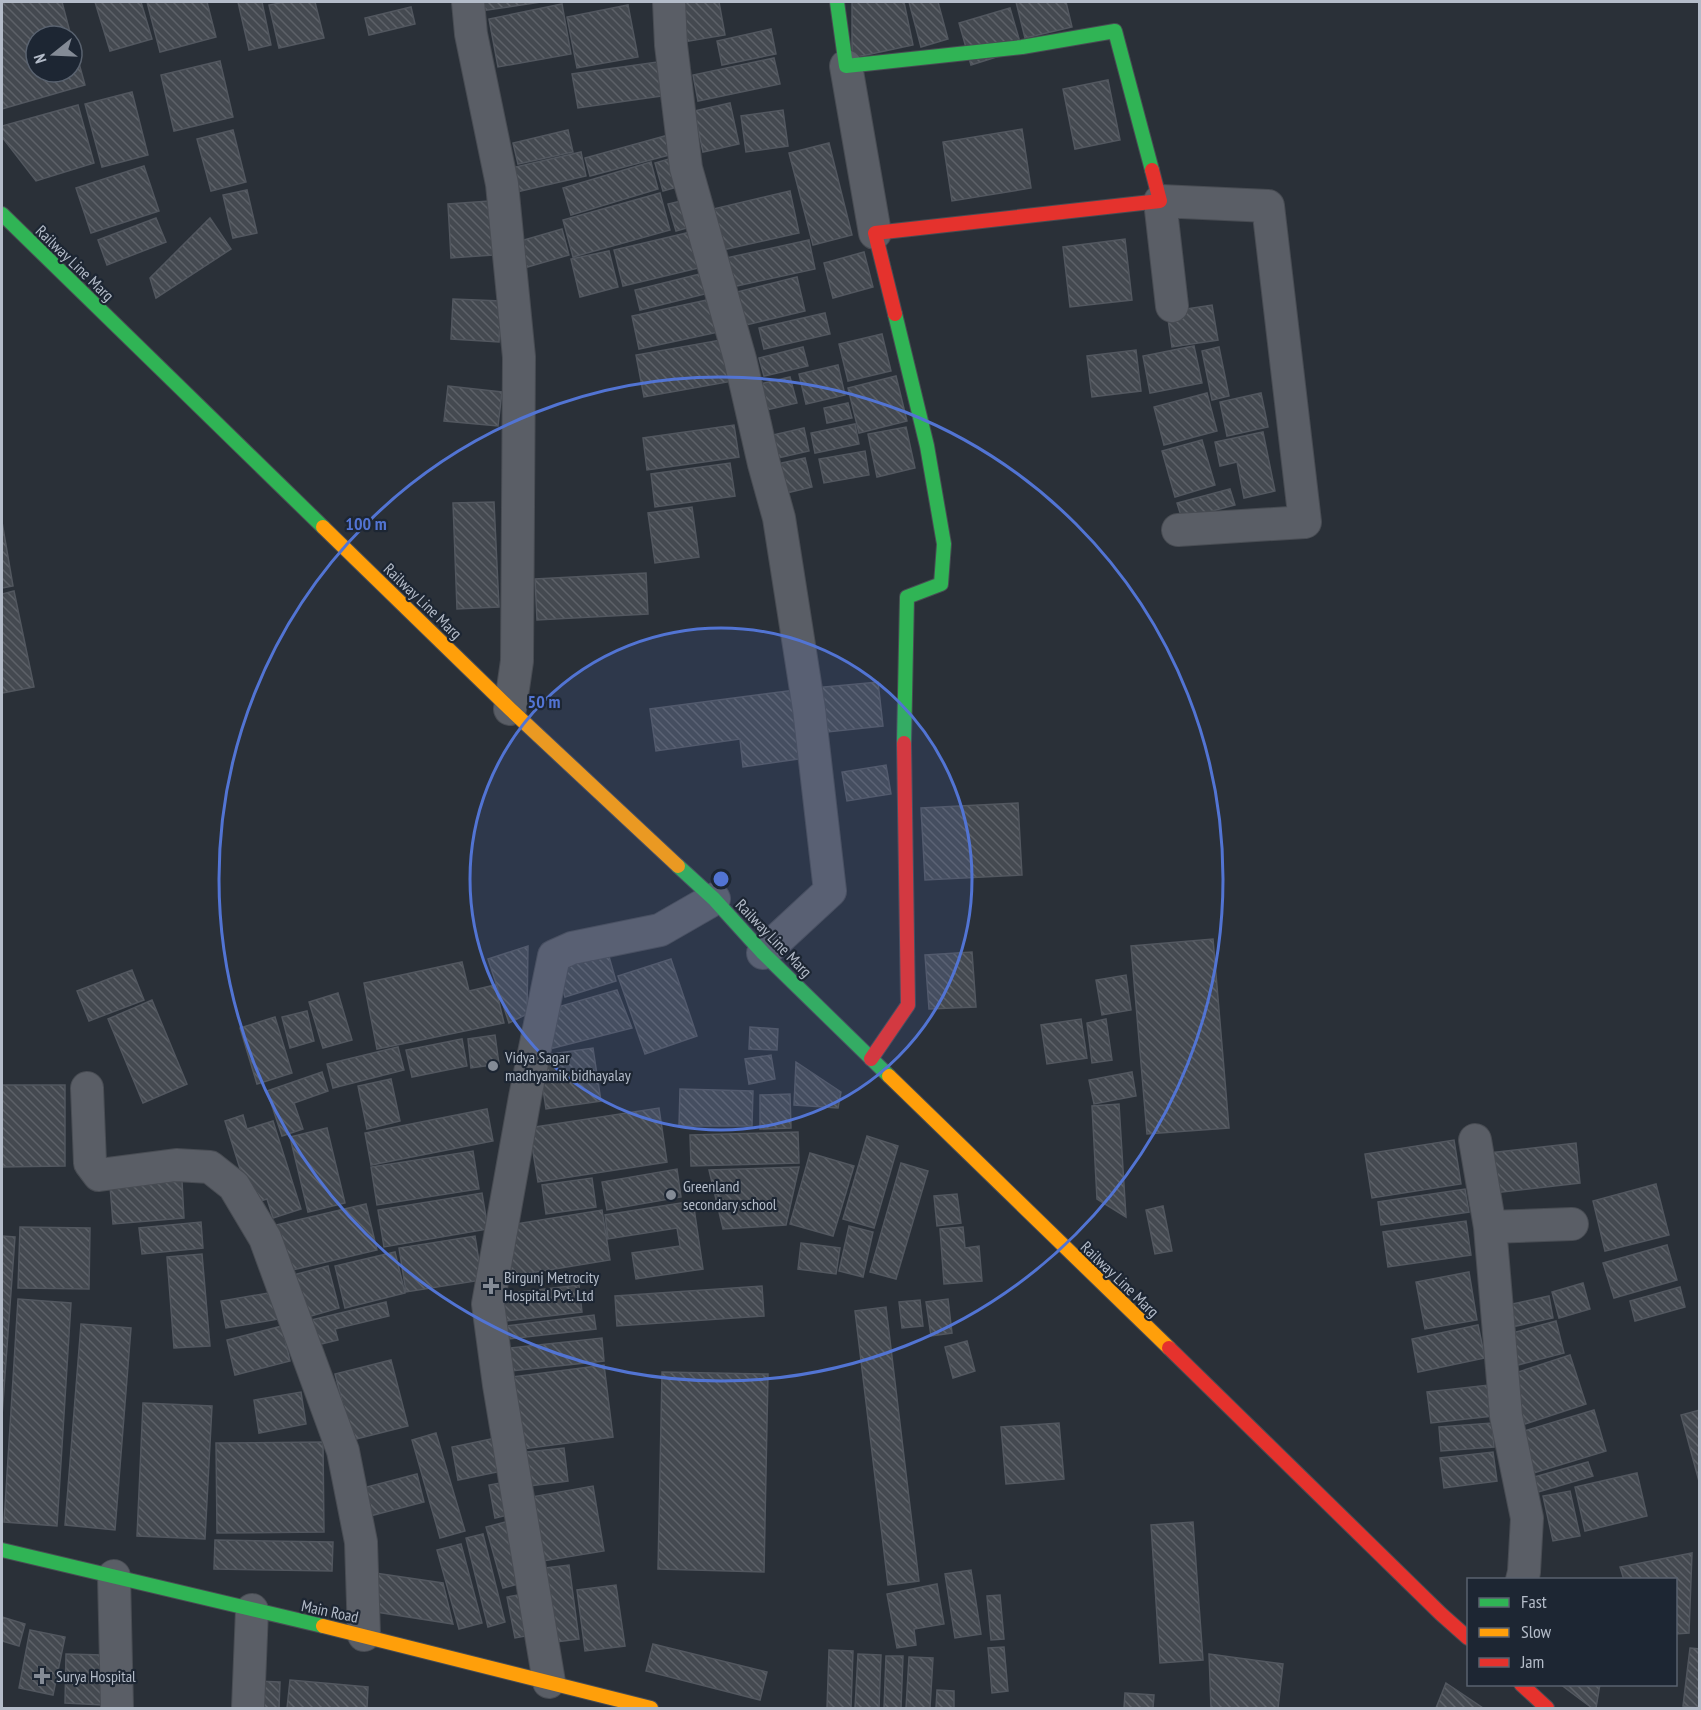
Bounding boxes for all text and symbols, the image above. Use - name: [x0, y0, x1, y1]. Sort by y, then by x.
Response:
- north arrow: [24, 24, 84, 84]
- text: N: [29, 51, 51, 66]
- street label: Railway Line Marg: [32, 221, 118, 305]
- text: 100 m: [345, 512, 387, 535]
- street label: Railway Line Marg: [380, 559, 466, 643]
- text: 50 m: [528, 690, 560, 713]
- centre of rings: [711, 869, 731, 889]
- street label: Railway Line Marg: [732, 895, 816, 981]
- place label: Vidya Sagar madhyamik bidhayalay: [504, 1047, 631, 1085]
- marker: Vidya Sagar madhyamik bidhayalay: [486, 1059, 500, 1073]
- place label: Greenland secondary school: [683, 1176, 777, 1214]
- marker: Greenland secondary school: [664, 1188, 678, 1202]
- street label: Railway Line Marg: [1077, 1237, 1163, 1321]
- place label: Birgunj Metrocity Hospital Pvt. Ltd: [504, 1267, 599, 1305]
- marker: Birgunj Metrocity Hospital Pvt. Ltd: [482, 1277, 500, 1295]
- legend: [1467, 1578, 1677, 1686]
- text: Fast: [1521, 1590, 1547, 1613]
- street label: Main Road: [300, 1595, 360, 1627]
- text: Slow: [1521, 1620, 1552, 1643]
- text: Jam: [1520, 1650, 1544, 1673]
- place label: Surya Hospital: [56, 1666, 136, 1686]
- marker: Surya Hospital: [33, 1667, 51, 1685]

